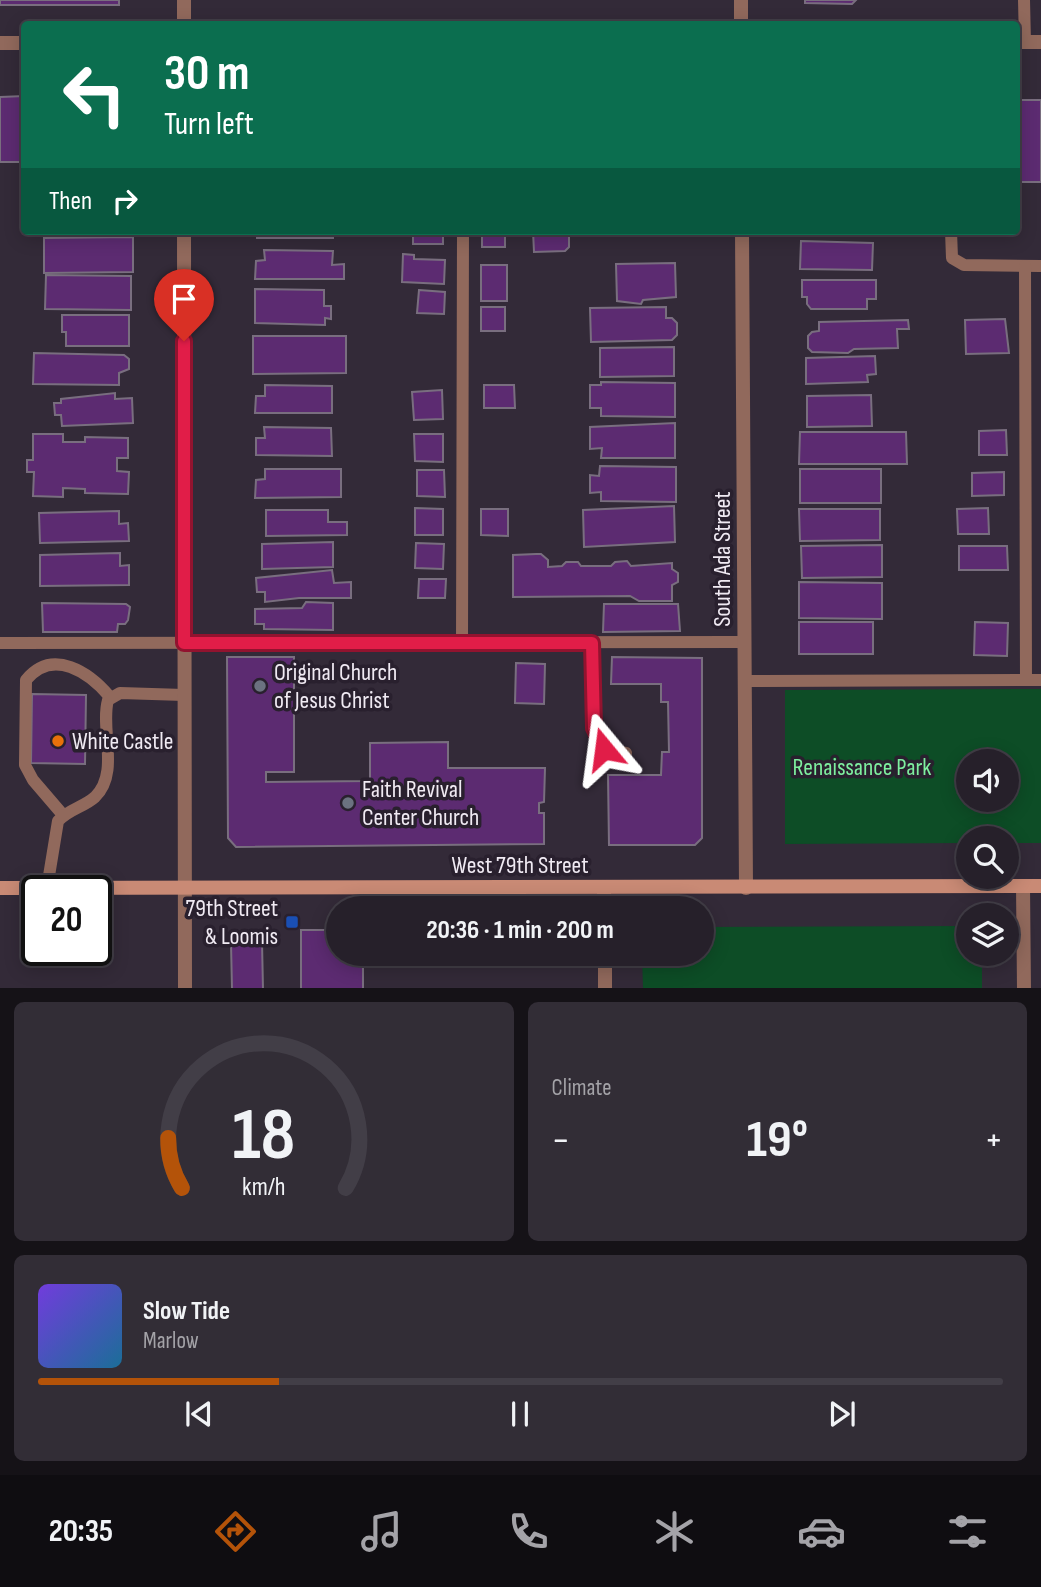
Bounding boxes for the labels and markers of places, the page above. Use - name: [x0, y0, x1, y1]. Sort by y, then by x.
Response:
- pin: [154, 269, 214, 341]
- place label: Original Church of Jesus Christ: [274, 658, 397, 715]
- marker: Original Church of Jesus Christ: [252, 678, 268, 694]
- place label: White Castle: [72, 727, 173, 756]
- marker: White Castle: [50, 733, 66, 749]
- place label: Faith Revival Center Church: [362, 775, 479, 832]
- marker: Faith Revival Center Church: [340, 795, 356, 811]
- place label: 79th Street & Loomis: [186, 894, 278, 951]
- marker: 79th Street & Loomis: [284, 914, 300, 930]

